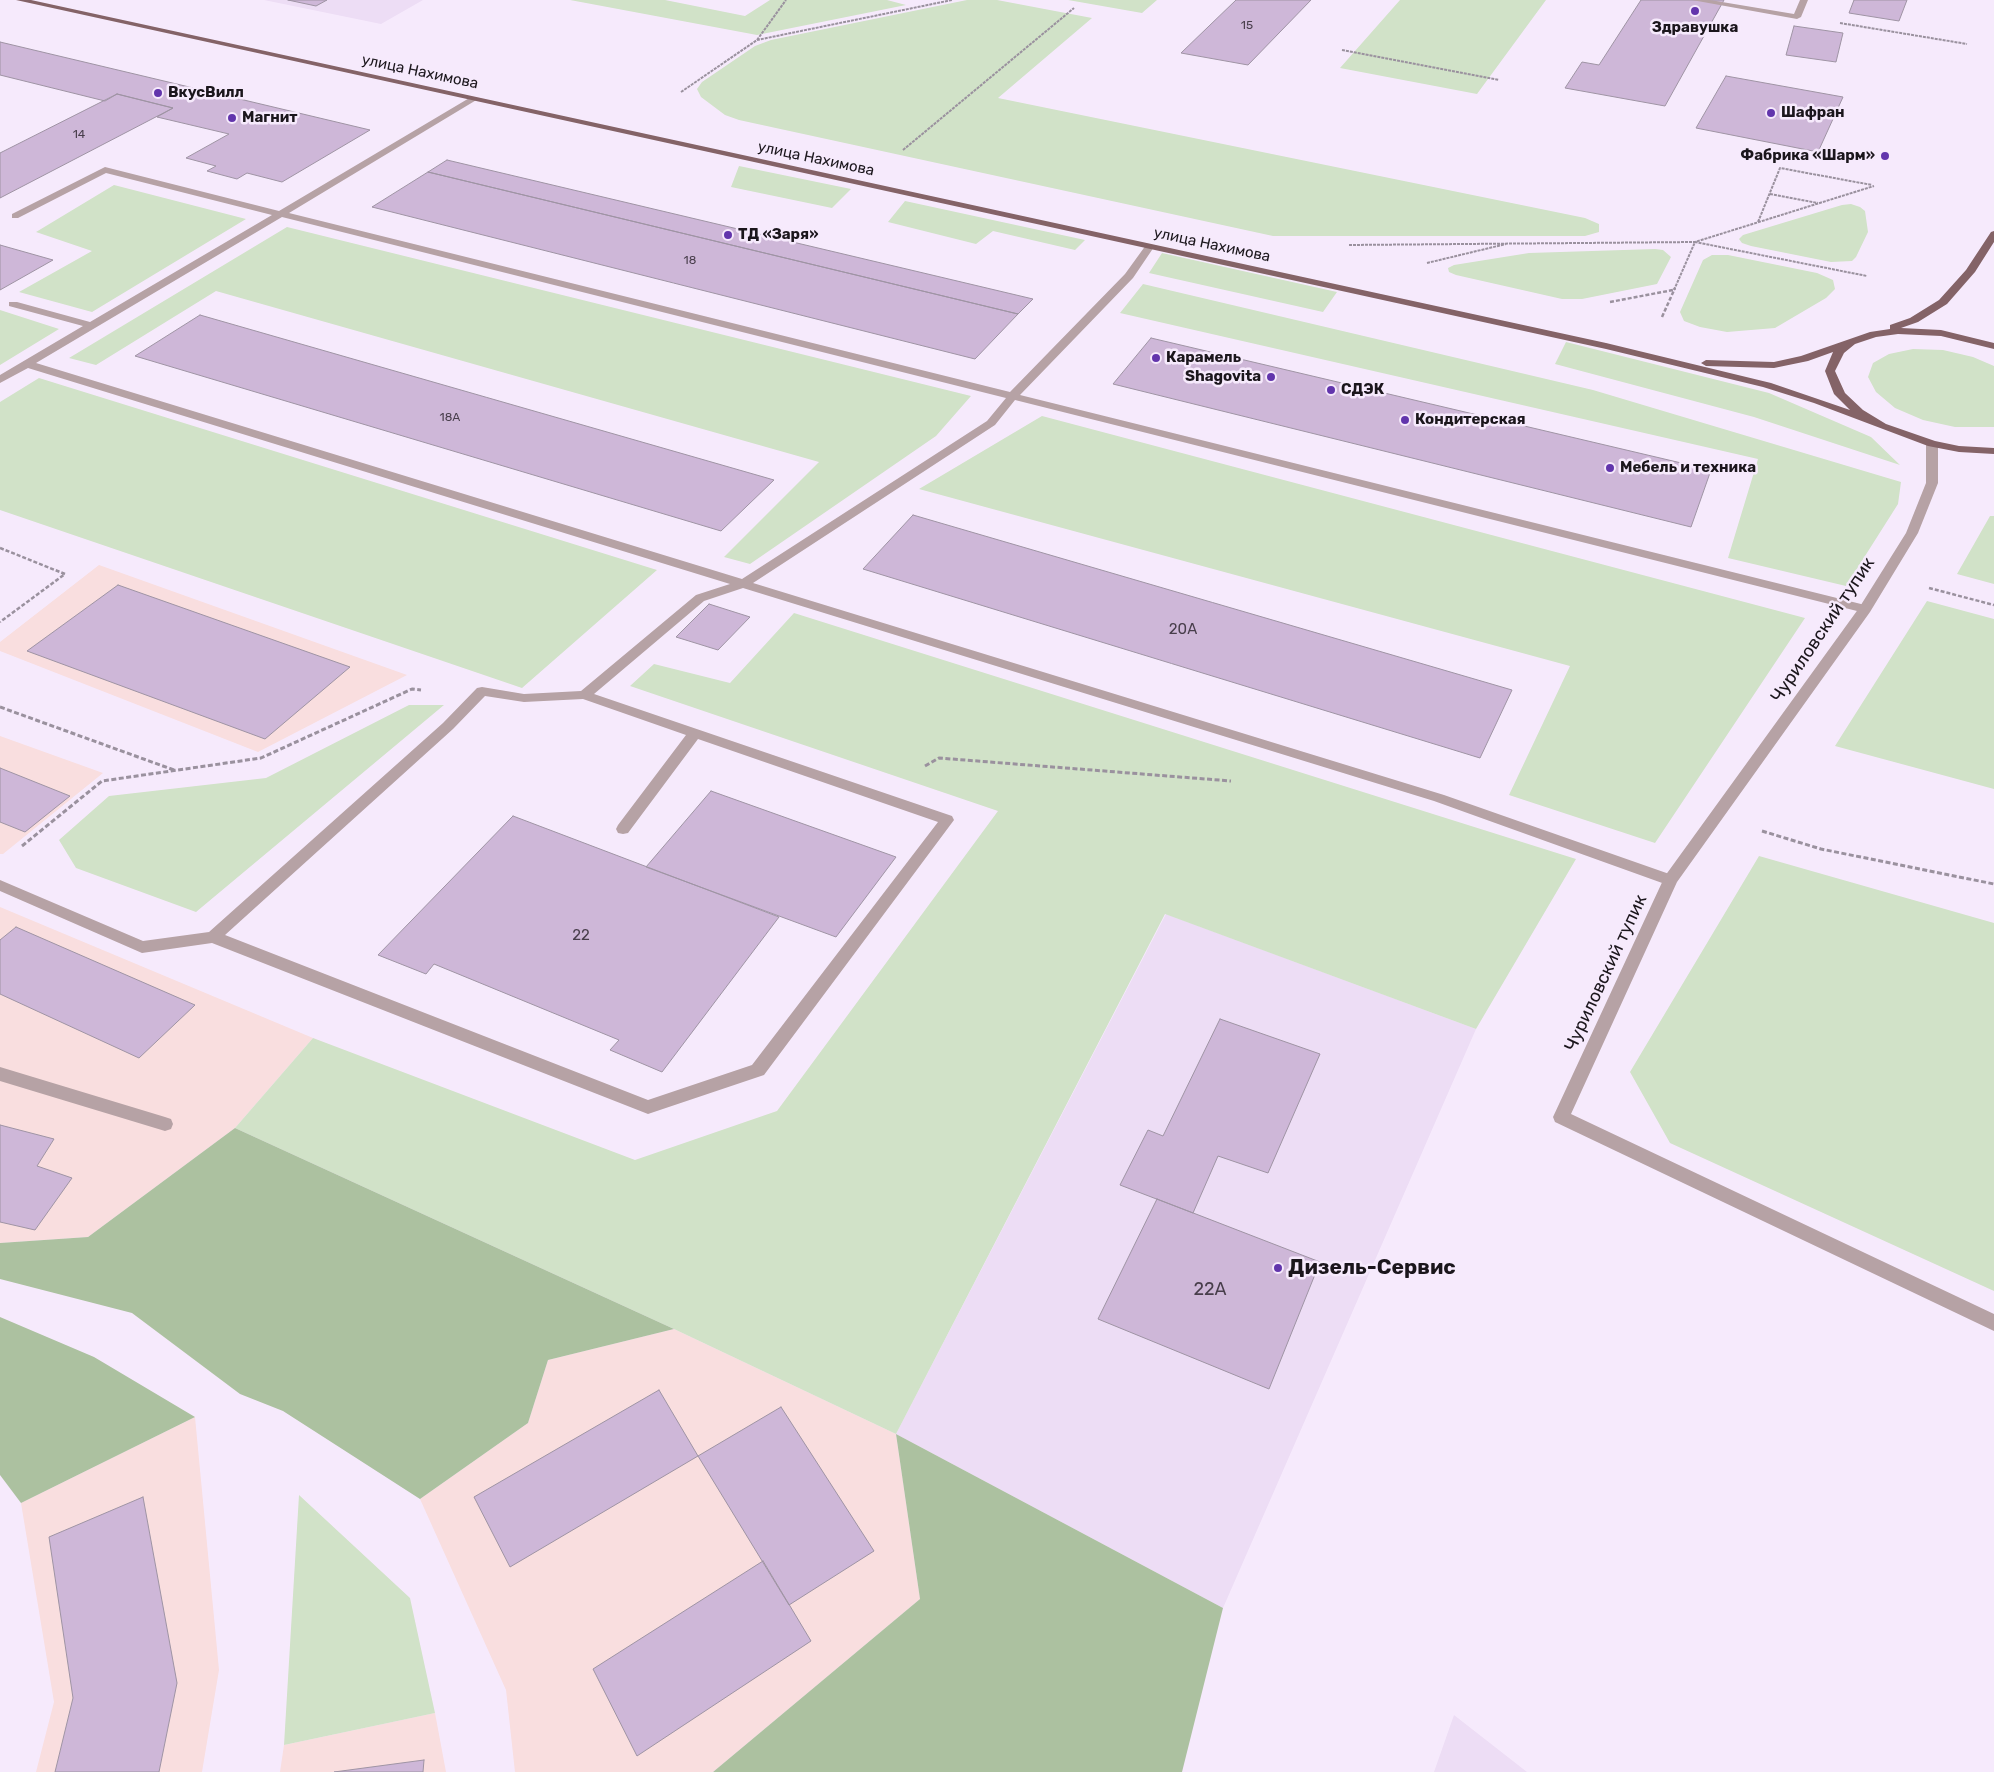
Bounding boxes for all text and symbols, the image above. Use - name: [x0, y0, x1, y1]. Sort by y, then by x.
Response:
- marker: Здравушка: [1689, 5, 1701, 17]
- house number: 15: [1241, 19, 1253, 33]
- place label: Здравушка: [1652, 19, 1738, 37]
- street label: улица Нахимова: [360, 51, 480, 93]
- place label: ВкусВилл: [168, 84, 244, 102]
- marker: ВкусВилл: [152, 87, 164, 99]
- place label: Шафран: [1781, 104, 1845, 122]
- marker: Шафран: [1765, 107, 1777, 119]
- place label: Магнит: [242, 109, 298, 127]
- marker: Магнит: [226, 112, 238, 124]
- house number: 14: [73, 128, 85, 142]
- street label: улица Нахимова: [756, 138, 876, 180]
- place label: Фабрика «Шарм»: [1740, 147, 1875, 165]
- marker: Фабрика «Шарм»: [1879, 150, 1891, 162]
- street label: улица Нахимова: [1152, 224, 1272, 266]
- place label: ТД «Заря»: [738, 226, 818, 244]
- marker: ТД «Заря»: [722, 229, 734, 241]
- house number: 18: [684, 254, 696, 268]
- place label: Карамель: [1166, 349, 1241, 367]
- marker: Карамель: [1150, 352, 1162, 364]
- place label: Shagovita: [1185, 368, 1261, 386]
- marker: Shagovita: [1265, 371, 1277, 383]
- place label: СДЭК: [1341, 381, 1384, 399]
- marker: СДЭК: [1325, 384, 1337, 396]
- house number: 18А: [440, 411, 460, 425]
- place label: Кондитерская: [1415, 411, 1526, 429]
- marker: Кондитерская: [1399, 414, 1411, 426]
- place label: Мебель и техника: [1620, 459, 1756, 477]
- marker: Мебель и техника: [1604, 462, 1616, 474]
- street label: Чуриловский тупик: [1766, 553, 1880, 707]
- house number: 20А: [1169, 621, 1197, 639]
- street label: Чуриловский тупик: [1560, 891, 1652, 1055]
- house number: 22: [572, 927, 590, 945]
- place label: Дизель-Сервис: [1288, 1255, 1456, 1281]
- marker: Дизель-Сервис: [1272, 1262, 1284, 1274]
- house number: 22А: [1193, 1279, 1227, 1301]

